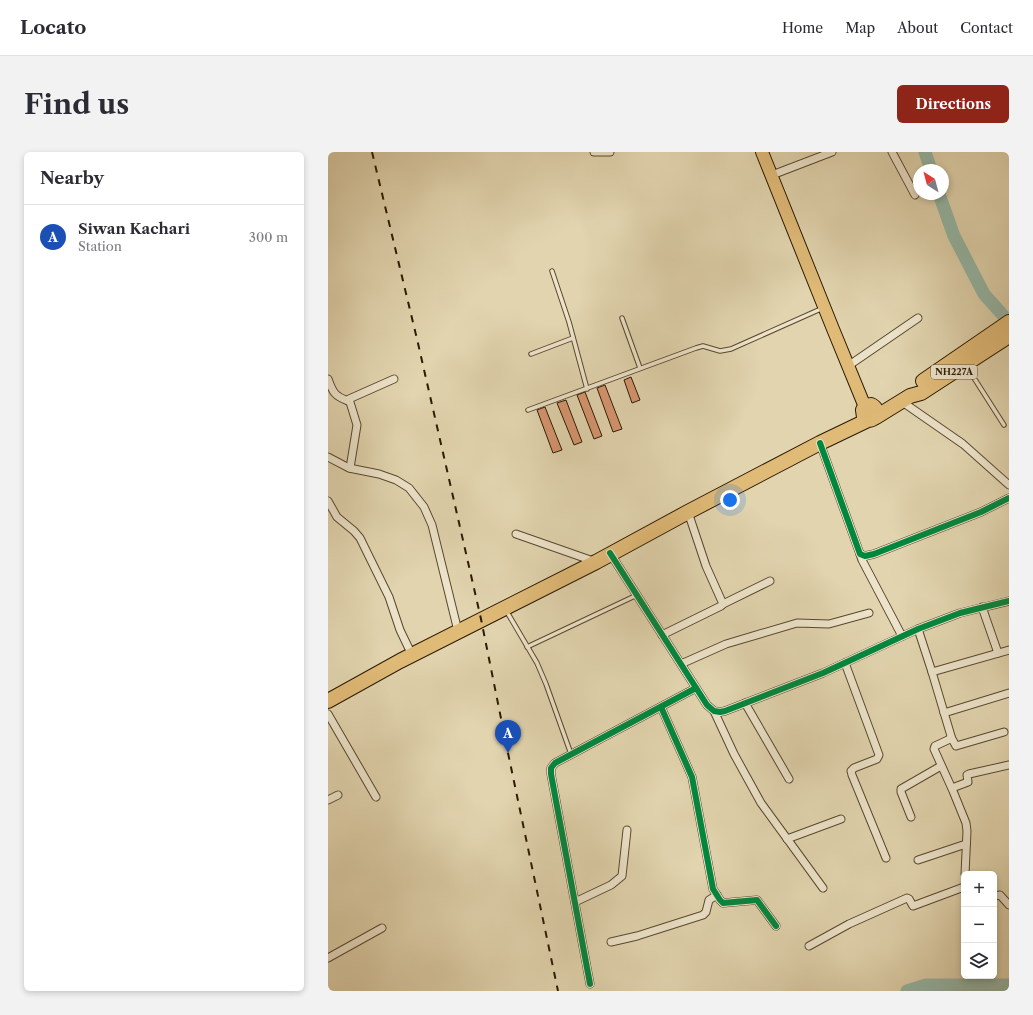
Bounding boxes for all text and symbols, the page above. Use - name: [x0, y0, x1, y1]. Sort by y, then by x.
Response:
- text: Locato: [20, 16, 86, 39]
- text: Home: [782, 19, 823, 37]
- text: Map: [845, 19, 875, 37]
- text: About: [897, 19, 938, 37]
- text: Contact: [960, 19, 1013, 37]
- button: Directions: [897, 85, 1009, 123]
- text: Find us: [24, 87, 129, 121]
- north arrow: [913, 164, 949, 200]
- text: Nearby: [40, 168, 104, 188]
- text: Siwan Kachari: [78, 219, 190, 238]
- text: A: [48, 229, 58, 245]
- text: 300 m: [249, 229, 288, 245]
- text: Station: [78, 238, 122, 254]
- road number: NH227A: [931, 365, 977, 379]
- your location: [720, 490, 740, 510]
- pin: A: [495, 720, 521, 753]
- map controls: [961, 871, 997, 979]
- button: +: [961, 871, 997, 907]
- button: −: [961, 907, 997, 943]
- button: layers: [961, 943, 997, 979]

